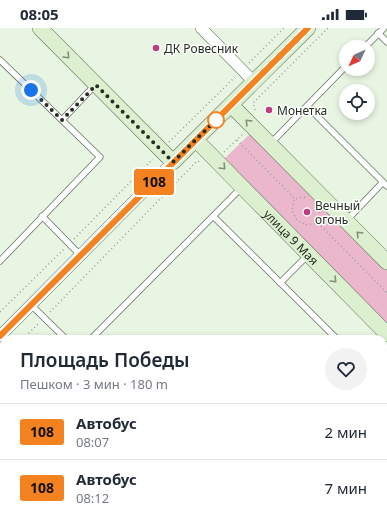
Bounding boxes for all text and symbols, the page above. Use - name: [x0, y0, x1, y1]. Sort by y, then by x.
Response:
- text: 08:05: [20, 4, 59, 24]
- place label: ДК Ровесник: [164, 40, 239, 57]
- north arrow: [339, 40, 375, 76]
- map controls: [339, 40, 375, 120]
- marker: ДК Ровесник: [151, 43, 161, 53]
- one-way arrow: [62, 51, 70, 59]
- your location: [21, 80, 41, 100]
- button: locate: [339, 84, 375, 120]
- place label: Монетка: [277, 102, 327, 119]
- marker: Монетка: [264, 105, 274, 115]
- unlabelled marker: [207, 111, 225, 129]
- one-way arrow: [245, 119, 253, 127]
- one-way arrow: [219, 162, 226, 170]
- line badge: 108: [131, 169, 177, 195]
- text: 108: [142, 172, 166, 191]
- place label: Вечный огонь: [315, 197, 360, 228]
- street label: улица 9 Мая: [260, 205, 323, 268]
- marker: Вечный огонь: [302, 207, 312, 217]
- one-way arrow: [357, 231, 364, 239]
- one-way arrow: [329, 275, 337, 283]
- text: Площадь Победы: [20, 347, 190, 373]
- button: heart: [325, 348, 367, 390]
- text: Пешком · 3 мин · 180 m: [20, 375, 168, 393]
- text: Автобус: [76, 413, 137, 433]
- text: 108: [30, 422, 54, 441]
- text: 2 мин: [324, 422, 367, 442]
- text: 08:07: [76, 433, 109, 451]
- text: Автобус: [76, 469, 137, 489]
- text: 108: [30, 478, 54, 497]
- text: 7 мин: [324, 478, 367, 498]
- text: 08:12: [76, 489, 109, 507]

